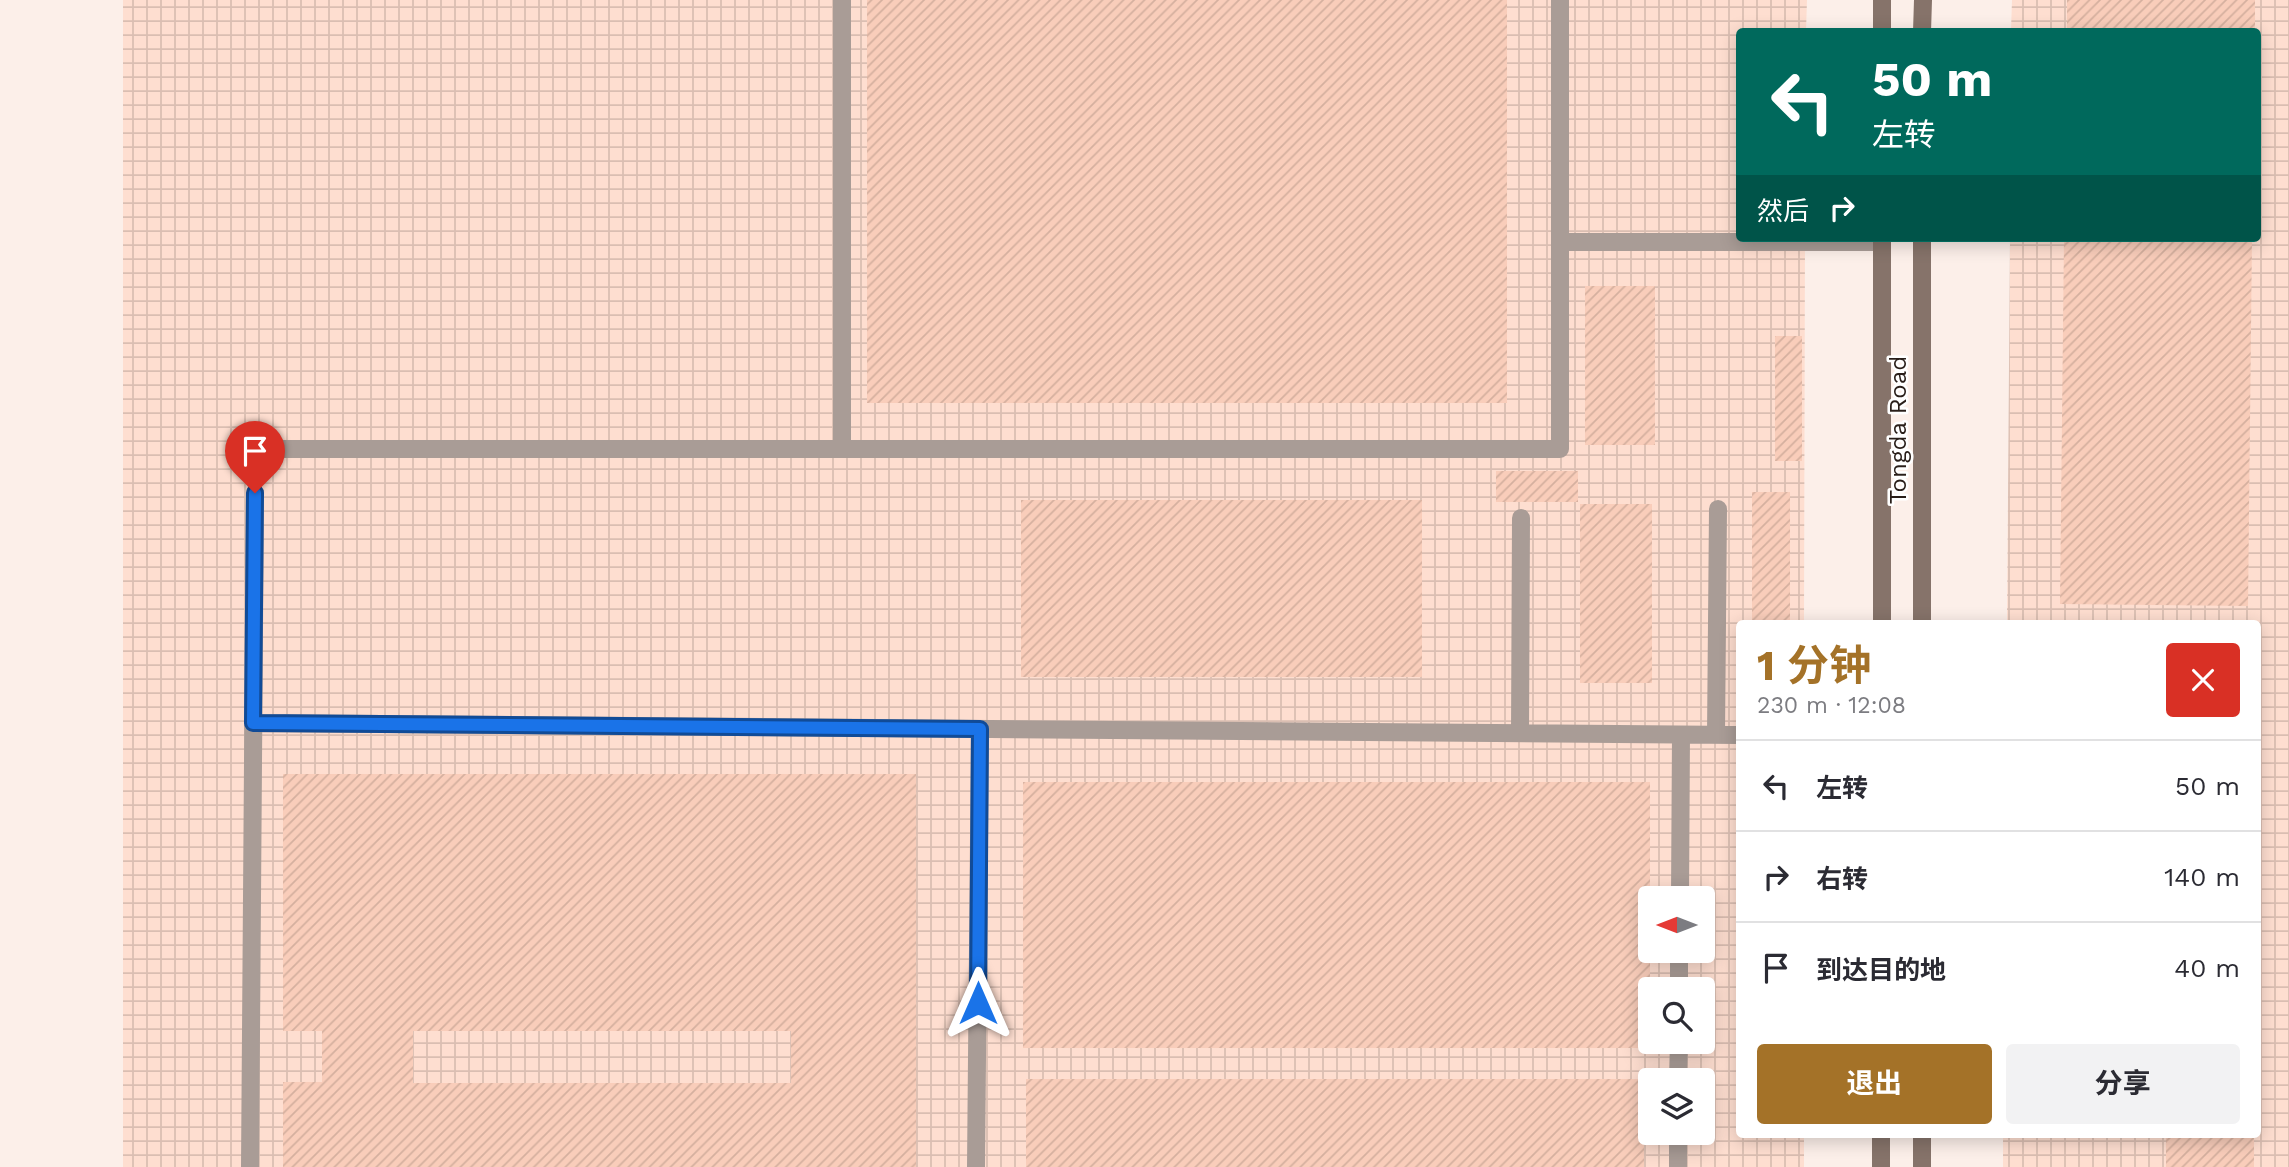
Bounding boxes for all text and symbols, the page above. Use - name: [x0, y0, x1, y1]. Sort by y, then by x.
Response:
- text: 50 m: [1872, 50, 1992, 108]
- icon: left: [1757, 56, 1848, 147]
- text: 左转: [1872, 116, 1936, 154]
- icon: right: [1823, 189, 1861, 227]
- text: 然后: [1757, 196, 1809, 226]
- street label: Tongda Road: [1884, 356, 1912, 504]
- pin: [225, 421, 285, 493]
- icon: arrive: [236, 432, 274, 470]
- text: 1 分钟: [1757, 641, 1871, 690]
- button: close: [2166, 643, 2240, 717]
- text: 230 m · 12:08: [1757, 692, 1906, 719]
- icon: left: [1757, 767, 1795, 805]
- text: 50 m: [2175, 771, 2240, 801]
- text: 左转: [1816, 773, 1868, 803]
- icon: right: [1757, 858, 1795, 896]
- text: 140 m: [2164, 862, 2240, 892]
- text: 右转: [1816, 864, 1868, 894]
- north arrow: [1638, 886, 1715, 962]
- map controls: [1638, 886, 1715, 1145]
- icon: arrive: [1757, 949, 1795, 987]
- text: 40 m: [2174, 953, 2240, 983]
- text: 到达目的地: [1816, 955, 1946, 985]
- position arrow: [941, 966, 1015, 1040]
- button: search: [1638, 977, 1715, 1054]
- button: 退出: [1757, 1044, 1992, 1124]
- button: 分享: [2006, 1044, 2240, 1124]
- button: layers: [1638, 1068, 1715, 1145]

